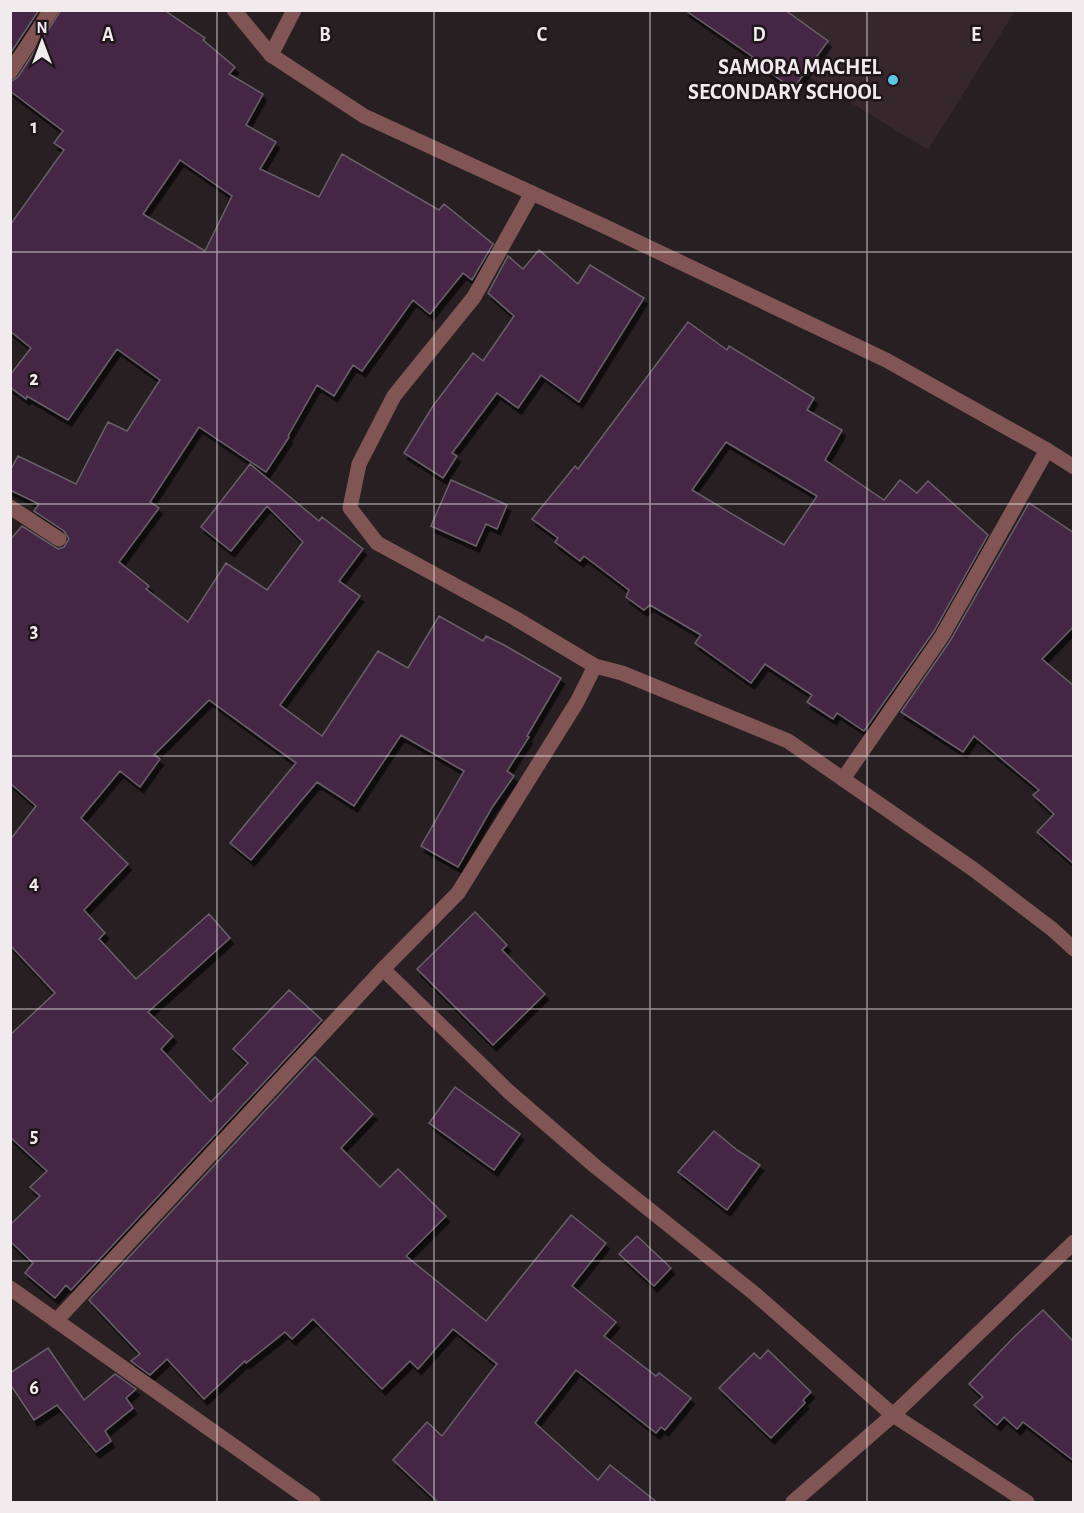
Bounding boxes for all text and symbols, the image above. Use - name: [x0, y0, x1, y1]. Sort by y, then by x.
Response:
- north arrow: [12, 12, 72, 72]
- text: N: [36, 20, 48, 36]
- text: A: [102, 25, 114, 45]
- text: B: [319, 25, 331, 45]
- text: C: [537, 25, 548, 45]
- text: D: [752, 25, 766, 45]
- text: E: [971, 25, 981, 45]
- place label: SAMORA MACHEL SECONDARY SCHOOL: [688, 56, 881, 103]
- marker: SAMORA MACHEL SECONDARY SCHOOL: [886, 73, 900, 87]
- text: 1: [30, 117, 38, 137]
- text: 2: [29, 369, 39, 389]
- text: 3: [30, 621, 38, 641]
- text: 4: [29, 873, 39, 893]
- text: 5: [30, 1126, 38, 1146]
- text: 6: [29, 1378, 39, 1398]

